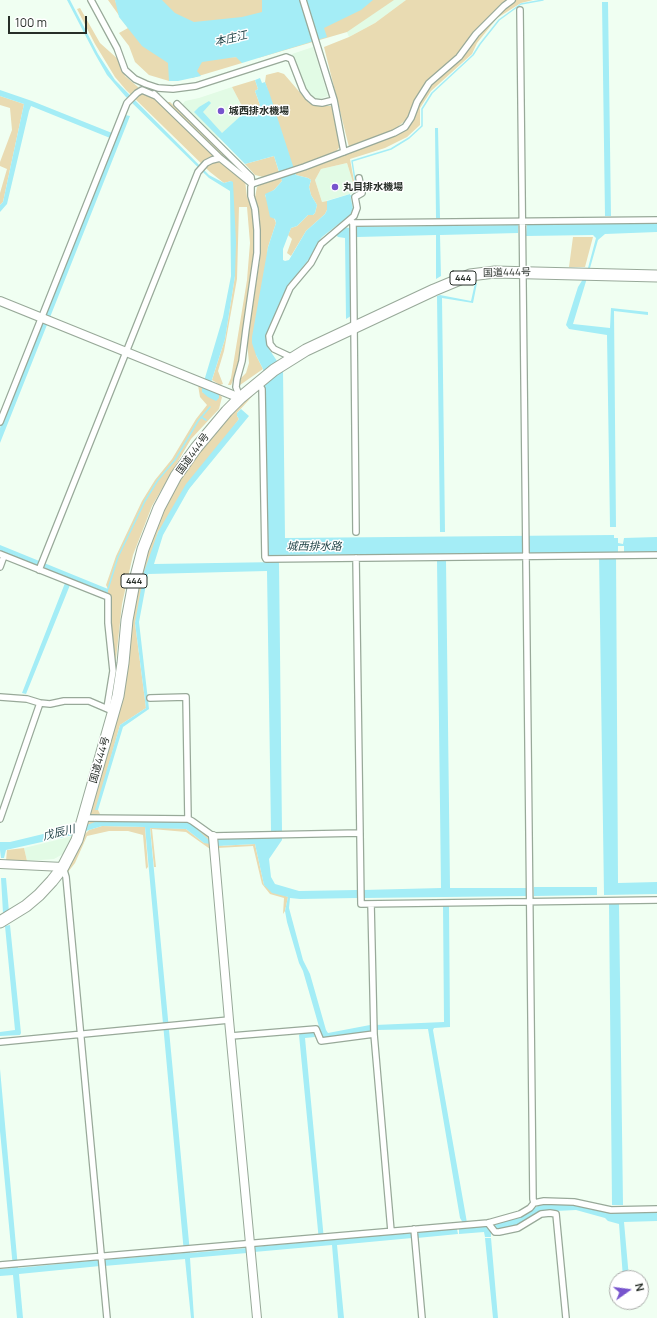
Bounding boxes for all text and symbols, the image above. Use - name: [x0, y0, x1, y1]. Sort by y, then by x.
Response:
- scale bar: [10, 8, 89, 34]
- text: 100 m: [15, 14, 47, 31]
- water label: 本庄江: [213, 29, 249, 49]
- place label: 城西排水機場: [229, 105, 289, 117]
- marker: 城西排水機場: [216, 106, 226, 116]
- place label: 丸目排水機場: [343, 181, 403, 193]
- marker: 丸目排水機場: [330, 182, 340, 192]
- street label: 国道444号: [483, 267, 531, 279]
- road number: 444: [450, 271, 476, 285]
- street label: 国道444号: [174, 431, 212, 477]
- water label: 城西排水路: [287, 540, 341, 554]
- road number: 444: [121, 574, 147, 588]
- street label: 国道444号: [88, 735, 112, 785]
- water label: 戊辰川: [41, 823, 77, 843]
- north arrow: [609, 1270, 649, 1310]
- text: N: [632, 1282, 648, 1293]

